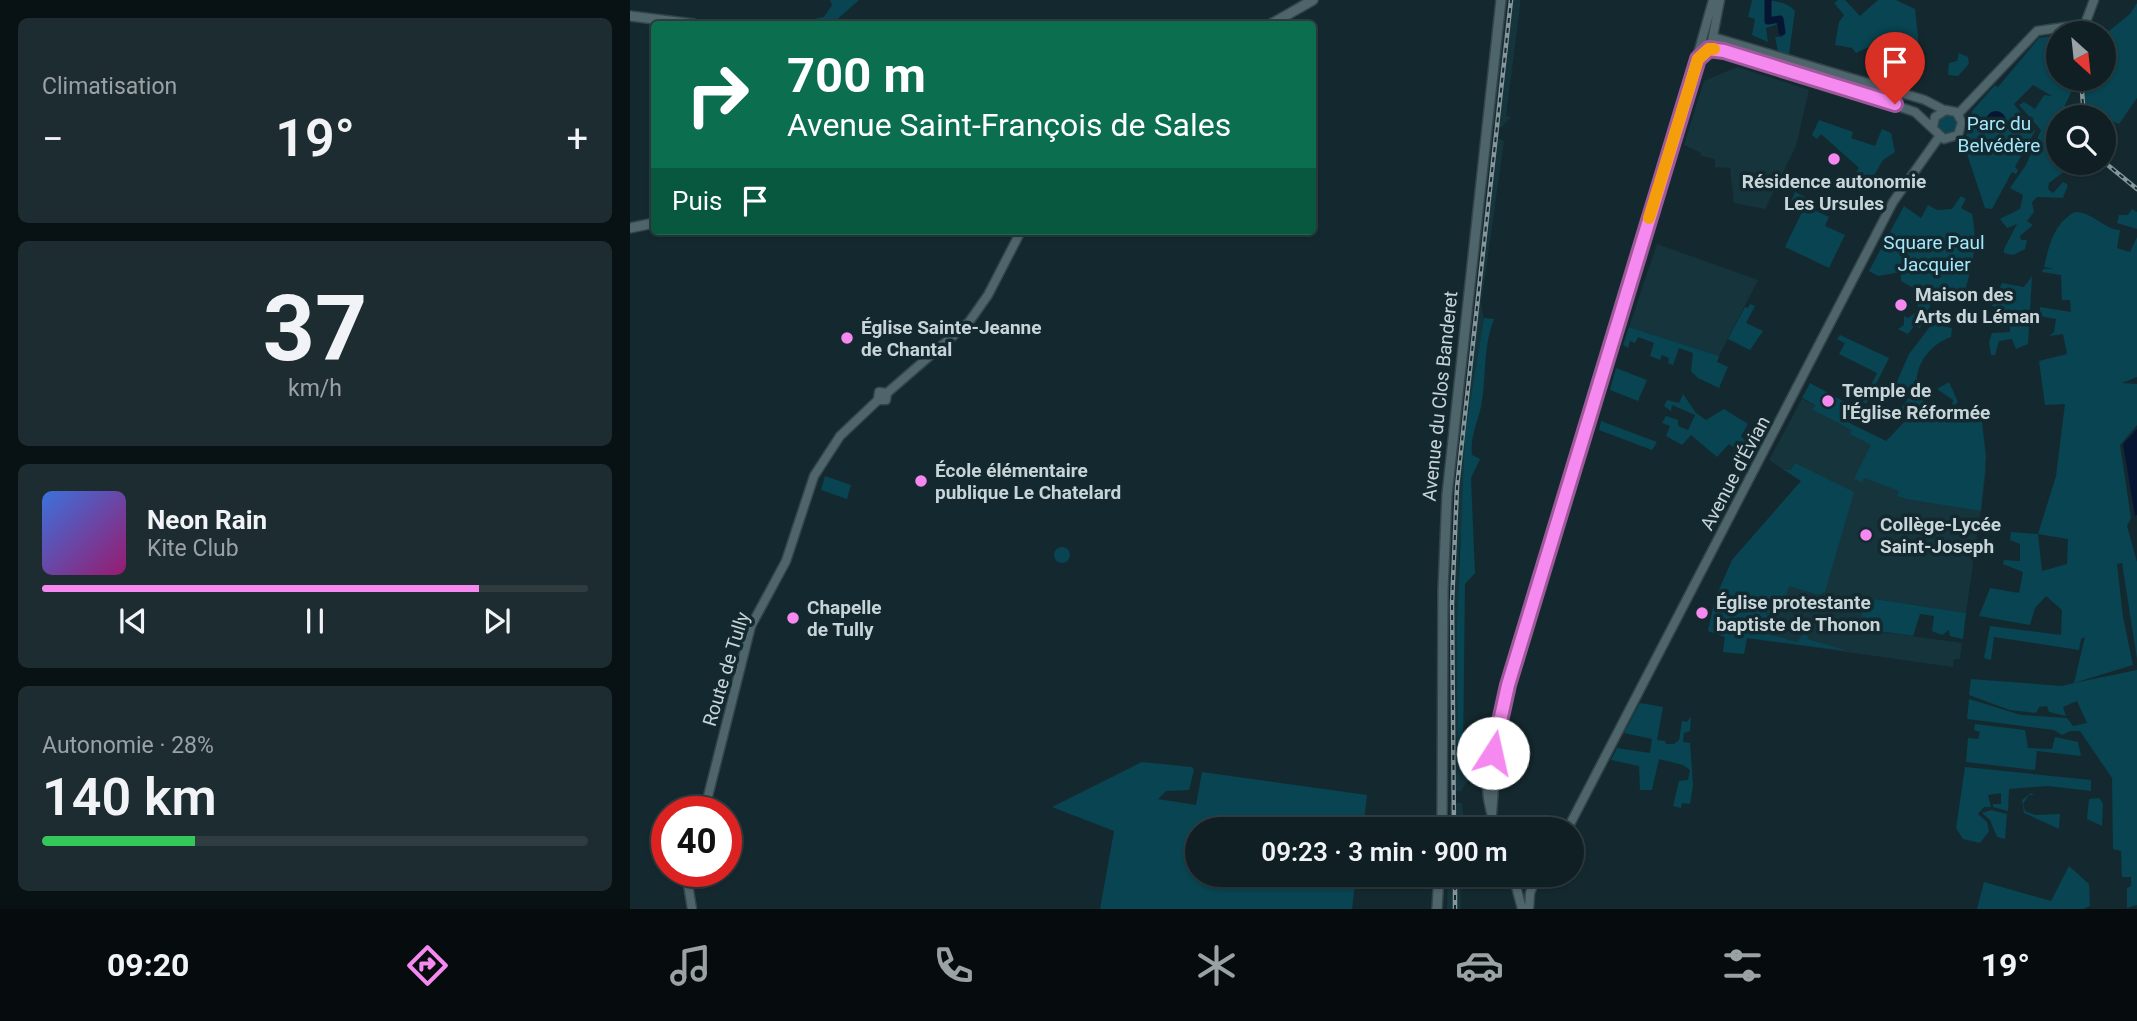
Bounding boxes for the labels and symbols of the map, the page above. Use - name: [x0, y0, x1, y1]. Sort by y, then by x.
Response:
- north arrow: [2046, 21, 2116, 91]
- pin: [1865, 32, 1925, 104]
- park label: Parc du Belvédère: [1958, 112, 2040, 157]
- marker: Résidence autonomie Les Ursules: [1826, 151, 1842, 167]
- place label: Résidence autonomie Les Ursules: [1742, 170, 1926, 215]
- park label: Square Paul Jacquier: [1883, 231, 1985, 276]
- place label: Maison des Arts du Léman: [1915, 283, 2040, 328]
- street label: Avenue du Clos Banderet: [1418, 290, 1462, 502]
- marker: Maison des Arts du Léman: [1893, 297, 1909, 313]
- place label: Église Sainte-Jeanne de Chantal: [861, 316, 1042, 361]
- marker: Église Sainte-Jeanne de Chantal: [839, 330, 855, 346]
- place label: Temple de l'Église Réformée: [1842, 379, 1990, 424]
- marker: Temple de l'Église Réformée: [1820, 393, 1836, 409]
- street label: Avenue d'Évian: [1695, 412, 1775, 534]
- place label: École élémentaire publique Le Chatelard: [935, 459, 1121, 504]
- marker: École élémentaire publique Le Chatelard: [913, 473, 929, 489]
- place label: Collège-Lycée Saint-Joseph: [1880, 513, 2001, 558]
- marker: Collège-Lycée Saint-Joseph: [1858, 527, 1874, 543]
- place label: Église protestante baptiste de Thonon: [1716, 591, 1881, 636]
- place label: Chapelle de Tully: [807, 596, 882, 641]
- marker: Église protestante baptiste de Thonon: [1694, 605, 1710, 621]
- street label: Route de Tully: [698, 609, 754, 729]
- marker: Chapelle de Tully: [785, 610, 801, 626]
- position arrow: [1456, 716, 1530, 790]
- speed limit sign: 40: [651, 796, 742, 887]

